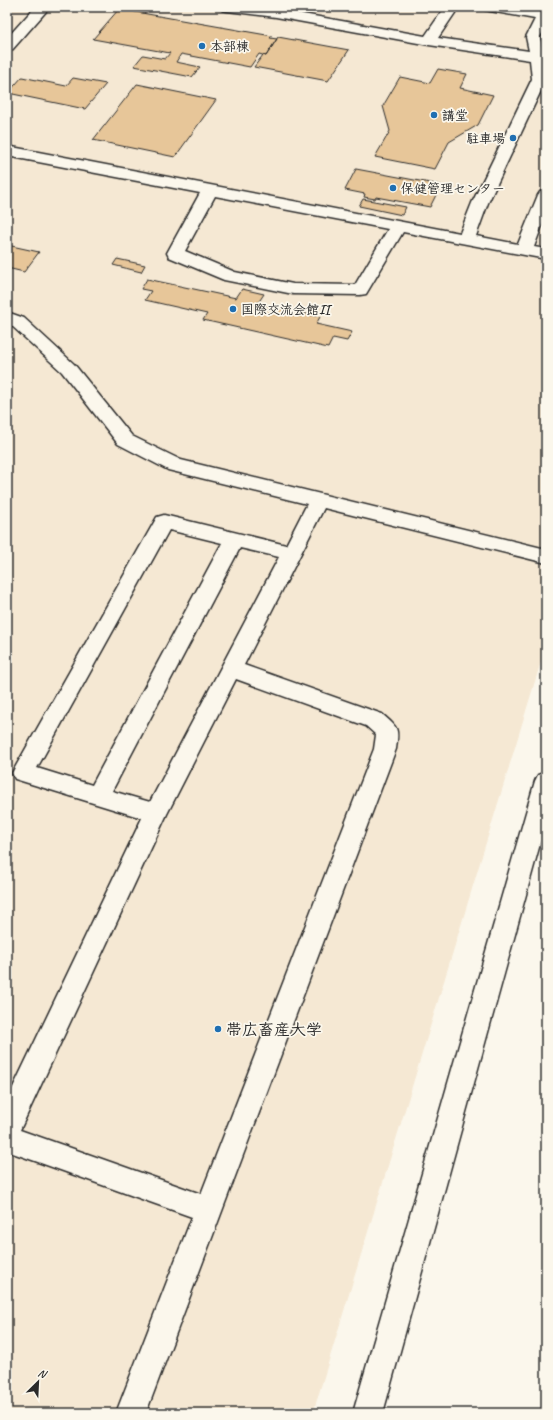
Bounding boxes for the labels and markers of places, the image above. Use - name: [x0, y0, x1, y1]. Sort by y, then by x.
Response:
- place label: 本部棟: [210, 39, 249, 55]
- marker: 本部棟: [197, 41, 207, 51]
- place label: 講堂: [442, 108, 468, 124]
- marker: 講堂: [429, 110, 439, 120]
- place label: 駐車場: [466, 131, 505, 147]
- marker: 駐車場: [508, 133, 518, 143]
- place label: 保健管理センター: [401, 181, 505, 197]
- marker: 保健管理センター: [388, 183, 398, 193]
- place label: 国際交流会館II: [241, 302, 333, 318]
- marker: 国際交流会館II: [228, 304, 238, 314]
- place label: 帯広畜産大学: [226, 1020, 322, 1040]
- marker: 帯広畜産大学: [213, 1024, 223, 1034]

